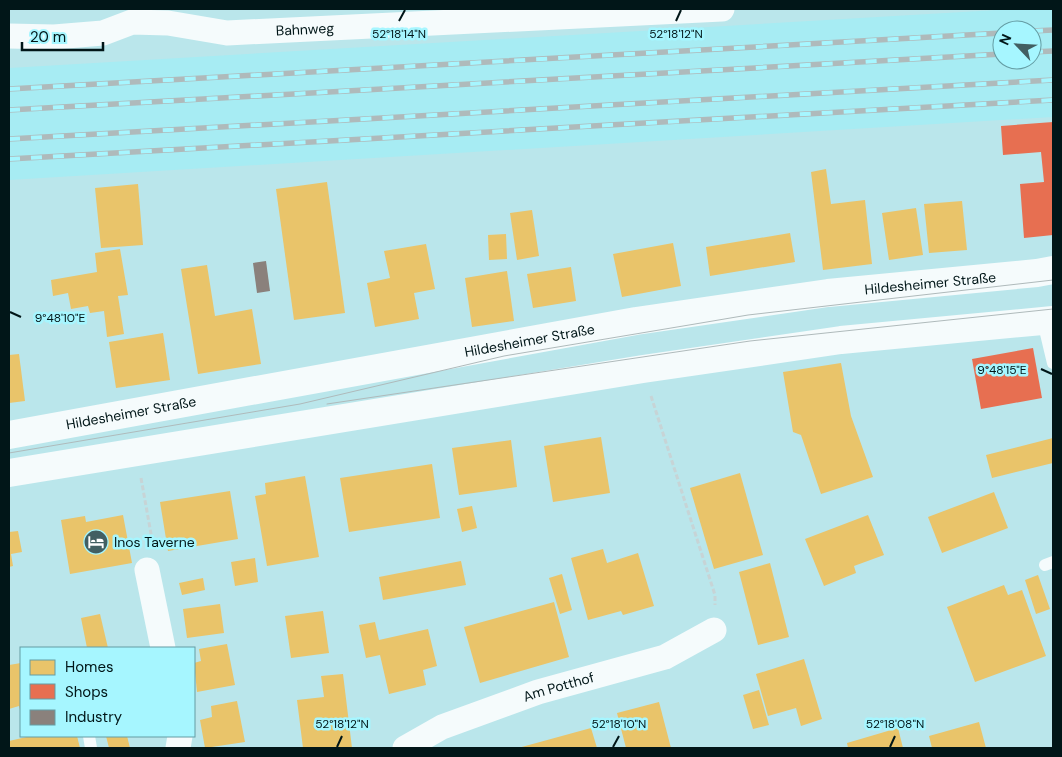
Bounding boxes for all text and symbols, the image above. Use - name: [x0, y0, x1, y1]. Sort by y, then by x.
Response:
- street label: Bahnweg: [275, 19, 335, 40]
- scale bar: [22, 20, 104, 52]
- north arrow: [992, 20, 1042, 70]
- text: 52°18'14"N: [372, 26, 426, 42]
- text: 52°18'12"N: [649, 26, 703, 42]
- text: 20 m: [30, 27, 66, 47]
- text: N: [995, 31, 1016, 48]
- street label: Hildesheimer Straße: [864, 268, 997, 298]
- text: 9°48'10"E: [35, 310, 85, 326]
- street label: Hildesheimer Straße: [463, 320, 596, 361]
- text: 9°48'15"E: [977, 362, 1027, 378]
- street label: Hildesheimer Straße: [64, 392, 198, 433]
- hotel icon: Inos Taverne: [83, 529, 109, 555]
- place label: Inos Taverne: [114, 533, 195, 551]
- legend: [20, 647, 195, 737]
- text: Homes: [65, 657, 114, 677]
- street label: Am Potthof: [520, 668, 597, 706]
- text: Shops: [65, 682, 108, 702]
- text: Industry: [65, 707, 123, 727]
- text: 52°18'12"N: [315, 716, 369, 732]
- text: 52°18'10"N: [592, 716, 646, 732]
- text: 52°18'08"N: [866, 716, 924, 732]

